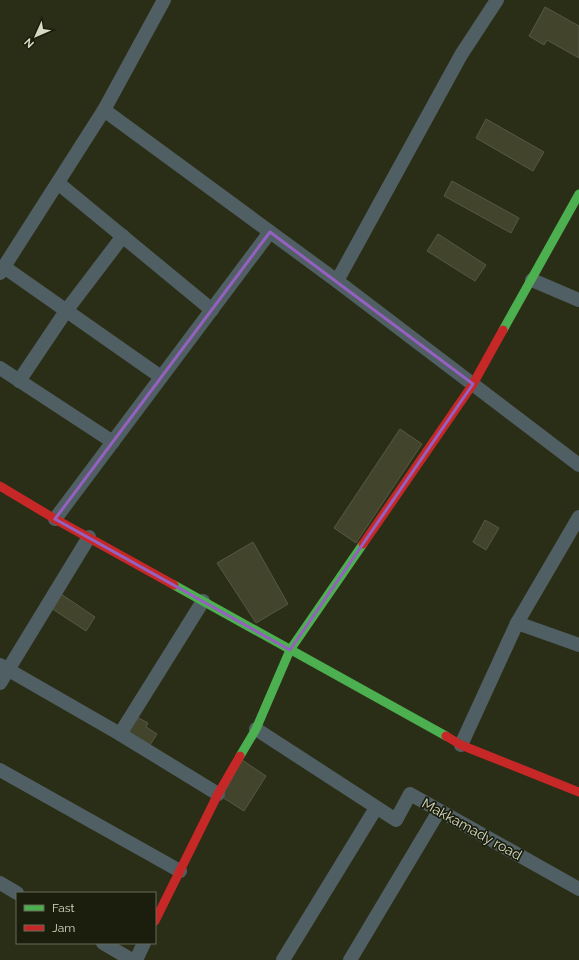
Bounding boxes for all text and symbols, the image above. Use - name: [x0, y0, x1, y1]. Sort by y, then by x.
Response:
- north arrow: [16, 16, 56, 56]
- text: N: [22, 35, 37, 50]
- street label: Makkamady road: [419, 795, 525, 863]
- legend: [16, 892, 156, 944]
- text: Fast: [52, 901, 75, 915]
- text: Jam: [52, 921, 75, 935]

